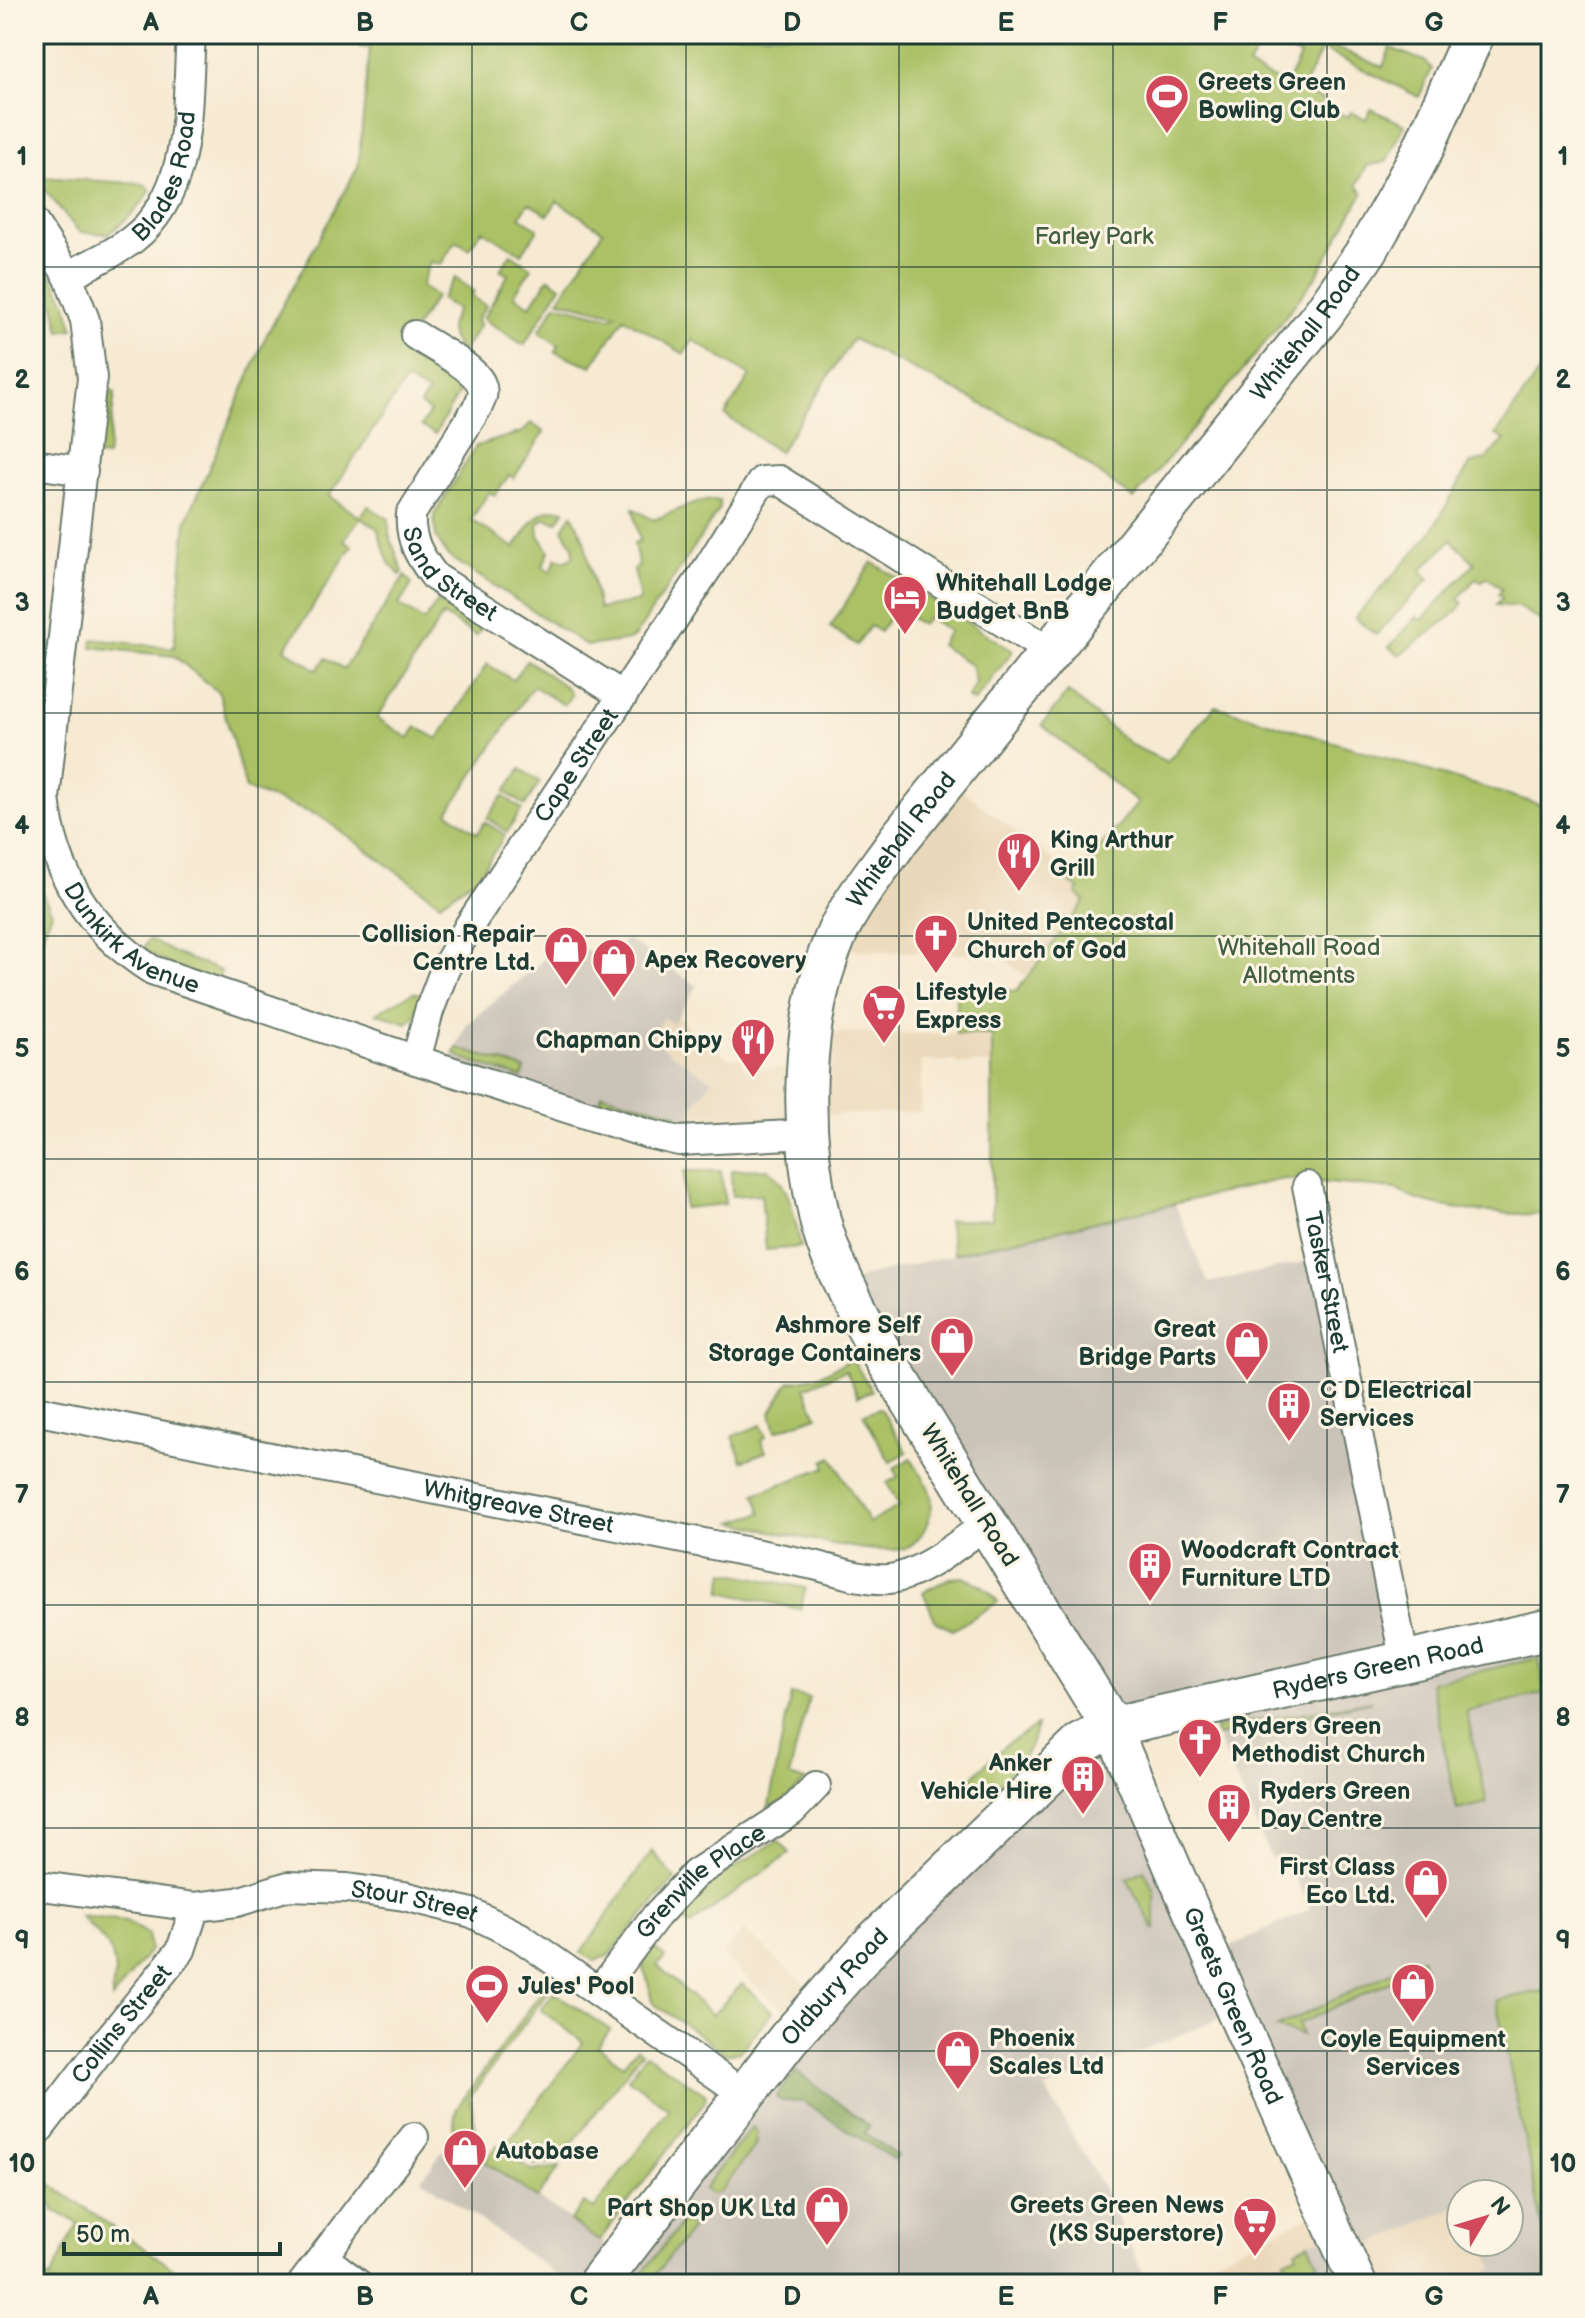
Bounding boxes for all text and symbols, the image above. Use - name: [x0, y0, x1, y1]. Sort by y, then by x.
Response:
- text: A: [142, 8, 159, 39]
- text: B: [356, 8, 374, 39]
- text: C: [570, 8, 588, 39]
- text: D: [783, 8, 801, 39]
- text: E: [998, 8, 1015, 39]
- text: F: [1212, 8, 1228, 39]
- text: G: [1424, 8, 1444, 39]
- place label: Greets Green Bowling Club: [1198, 68, 1346, 125]
- sports icon: Greets Green Bowling Club: [1143, 72, 1191, 135]
- street label: Blades Road: [126, 110, 202, 248]
- text: 1: [17, 142, 27, 173]
- text: 1: [1558, 142, 1568, 173]
- park label: Farley Park: [1035, 222, 1154, 251]
- street label: Whitehall Road: [1245, 260, 1367, 407]
- text: 2: [14, 365, 30, 396]
- text: 2: [1555, 365, 1571, 396]
- street label: Sand Street: [396, 524, 503, 628]
- place label: Whitehall Lodge Budget BnB: [936, 569, 1112, 626]
- hotel icon: Whitehall Lodge Budget BnB: [881, 573, 929, 636]
- text: 3: [14, 588, 30, 619]
- text: 3: [1555, 588, 1571, 619]
- street label: Cape Street: [528, 703, 625, 828]
- street label: Whitehall Road: [841, 766, 962, 913]
- text: 4: [14, 811, 30, 842]
- text: 4: [1555, 811, 1571, 842]
- place label: King Arthur Grill: [1050, 826, 1174, 883]
- restaurant icon: King Arthur Grill: [995, 830, 1043, 893]
- street label: Dunkirk Avenue: [57, 877, 203, 1000]
- place label: United Pentecostal Church of God: [967, 908, 1174, 965]
- church icon: United Pentecostal Church of God: [912, 912, 960, 975]
- place label: Collision Repair Centre Ltd.: [362, 920, 535, 977]
- shop icon: Collision Repair Centre Ltd.: [542, 924, 590, 987]
- park label: Whitehall Road Allotments: [1218, 933, 1380, 990]
- shop icon: Apex Recovery: [590, 936, 638, 999]
- place label: Apex Recovery: [644, 946, 806, 975]
- place label: Lifestyle Express: [915, 978, 1008, 1035]
- supermarket icon: Lifestyle Express: [860, 982, 908, 1045]
- restaurant icon: Chapman Chippy: [729, 1016, 777, 1079]
- place label: Chapman Chippy: [536, 1026, 722, 1055]
- text: 5: [14, 1034, 30, 1065]
- text: 5: [1555, 1034, 1571, 1065]
- street label: Tasker Street: [1298, 1209, 1355, 1356]
- text: 6: [14, 1257, 30, 1288]
- text: 6: [1555, 1257, 1571, 1288]
- place label: Ashmore Self Storage Containers: [708, 1311, 922, 1368]
- shop icon: Ashmore Self Storage Containers: [928, 1315, 976, 1378]
- place label: Great Bridge Parts: [1078, 1315, 1216, 1372]
- shop icon: Great Bridge Parts: [1223, 1319, 1271, 1382]
- place label: C D Electrical Services: [1320, 1376, 1472, 1433]
- building icon: C D Electrical Services: [1265, 1380, 1313, 1443]
- street label: Whitehall Road: [914, 1419, 1025, 1572]
- street label: Whitgreave Street: [421, 1474, 617, 1540]
- text: 7: [15, 1480, 29, 1511]
- text: 7: [1556, 1480, 1570, 1511]
- place label: Woodcraft Contract Furniture LTD: [1181, 1536, 1399, 1593]
- building icon: Woodcraft Contract Furniture LTD: [1126, 1540, 1174, 1603]
- street label: Ryders Green Road: [1270, 1630, 1486, 1706]
- text: 8: [14, 1703, 30, 1734]
- text: 8: [1555, 1703, 1571, 1734]
- place label: Ryders Green Methodist Church: [1231, 1712, 1425, 1769]
- church icon: Ryders Green Methodist Church: [1176, 1716, 1224, 1779]
- place label: Anker Vehicle Hire: [920, 1749, 1052, 1806]
- building icon: Anker Vehicle Hire: [1059, 1753, 1107, 1816]
- place label: Ryders Green Day Centre: [1260, 1777, 1410, 1834]
- building icon: Ryders Green Day Centre: [1205, 1781, 1253, 1844]
- street label: Grenville Place: [630, 1818, 771, 1945]
- place label: First Class Eco Ltd.: [1279, 1853, 1395, 1910]
- shop icon: First Class Eco Ltd.: [1402, 1857, 1450, 1920]
- street label: Stour Street: [349, 1875, 484, 1929]
- street label: Greets Green Road: [1177, 1903, 1289, 2109]
- street label: Oldbury Road: [775, 1922, 895, 2052]
- text: 9: [14, 1926, 30, 1957]
- text: 9: [1555, 1926, 1571, 1957]
- street label: Collins Street: [65, 1958, 179, 2090]
- shop icon: Coyle Equipment Services: [1389, 1961, 1437, 2024]
- sports icon: Jules' Pool: [463, 1962, 511, 2025]
- place label: Jules' Pool: [518, 1972, 635, 2001]
- place label: Phoenix Scales Ltd: [989, 2024, 1104, 2081]
- place label: Coyle Equipment Services: [1320, 2025, 1506, 2082]
- shop icon: Phoenix Scales Ltd: [934, 2028, 982, 2091]
- shop icon: Autobase: [441, 2127, 489, 2190]
- place label: Autobase: [495, 2137, 599, 2166]
- text: 10: [8, 2149, 36, 2180]
- text: 10: [1549, 2149, 1577, 2180]
- north arrow: [1445, 2178, 1525, 2258]
- shop icon: Part Shop UK Ltd: [803, 2184, 851, 2247]
- place label: Greets Green News (KS Superstore): [1010, 2191, 1224, 2248]
- text: N: [1484, 2192, 1515, 2221]
- place label: Part Shop UK Ltd: [607, 2194, 796, 2223]
- supermarket icon: Greets Green News (KS Superstore): [1231, 2195, 1279, 2258]
- scale bar: [64, 2206, 280, 2256]
- text: 50 m: [76, 2220, 130, 2249]
- text: A: [142, 2282, 159, 2313]
- text: B: [356, 2282, 374, 2313]
- text: C: [570, 2282, 588, 2313]
- text: D: [783, 2282, 801, 2313]
- text: E: [998, 2282, 1015, 2313]
- text: F: [1212, 2282, 1228, 2313]
- text: G: [1424, 2282, 1444, 2313]

